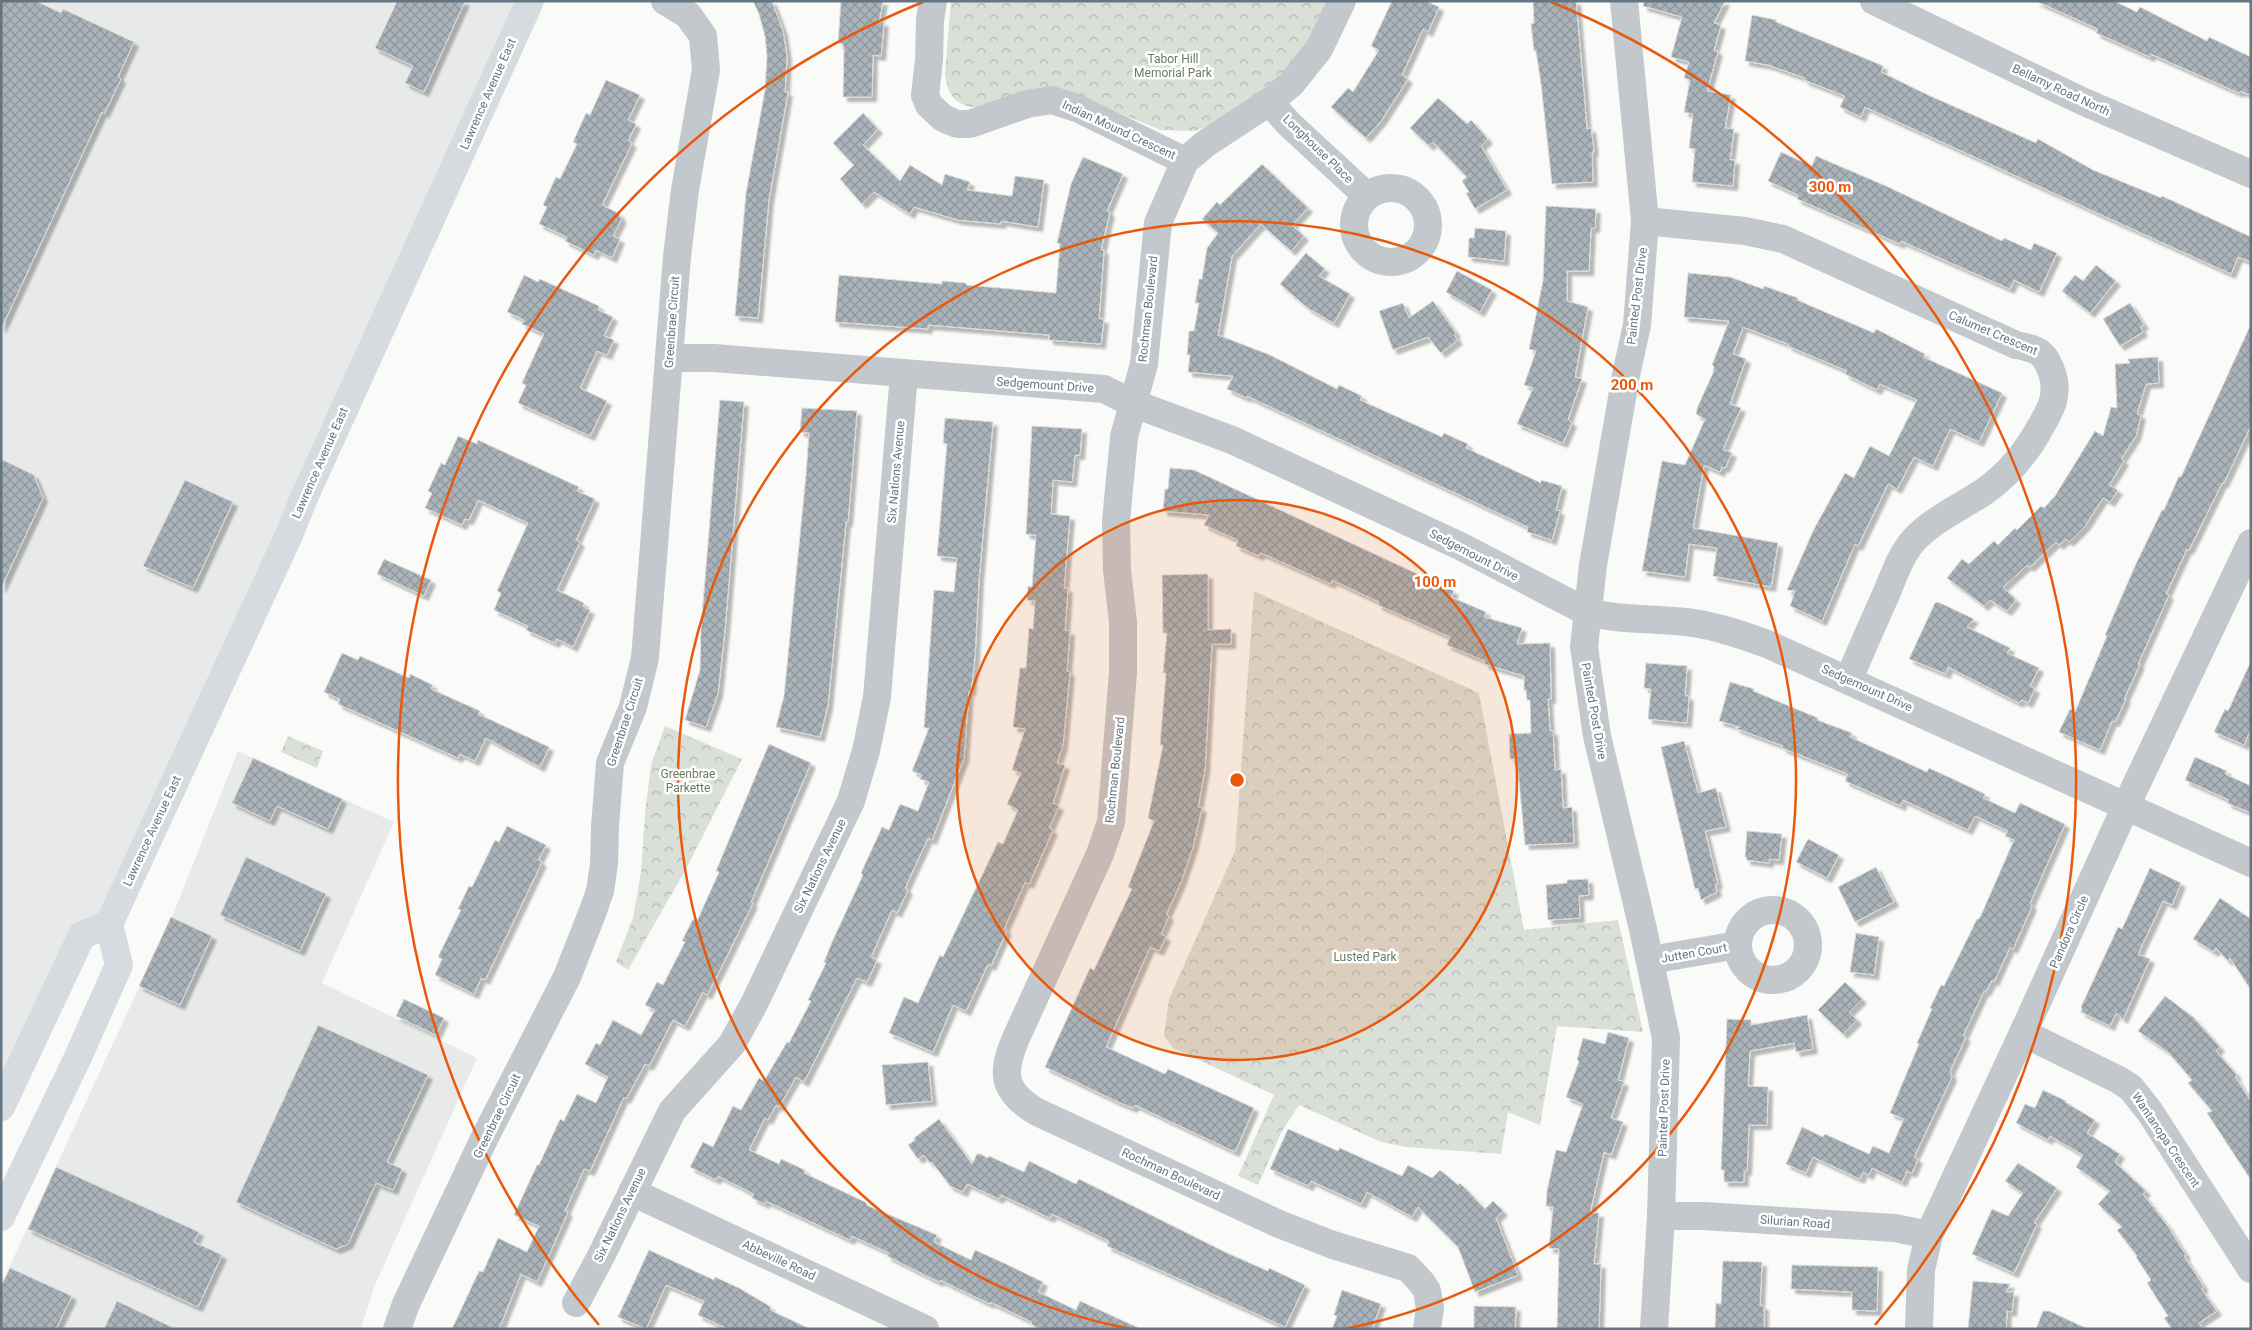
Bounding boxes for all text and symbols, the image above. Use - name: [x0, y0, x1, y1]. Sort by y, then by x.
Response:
- street label: Lawrence Avenue East: [457, 36, 519, 152]
- park label: Tabor Hill Memorial Park: [1134, 52, 1213, 80]
- street label: Bellamy Road North: [2010, 61, 2112, 119]
- street label: Indian Mound Crescent: [1060, 98, 1178, 162]
- street label: Longhouse Place: [1280, 112, 1356, 186]
- text: 300 m: [1809, 178, 1851, 196]
- street label: Painted Post Drive: [1624, 247, 1650, 345]
- street label: Rochman Boulevard: [1135, 255, 1161, 363]
- street label: Greenbrae Circuit: [662, 275, 682, 369]
- street label: Calumet Crescent: [1946, 308, 2040, 358]
- street label: Sedgemount Drive: [996, 375, 1094, 395]
- text: 200 m: [1611, 376, 1653, 394]
- street label: Lawrence Avenue East: [289, 405, 351, 521]
- street label: Six Nations Avenue: [885, 420, 907, 524]
- street label: Sedgemount Drive: [1427, 527, 1521, 583]
- text: 100 m: [1414, 573, 1456, 591]
- street label: Painted Post Drive: [1579, 662, 1609, 760]
- street label: Sedgemount Drive: [1819, 662, 1915, 714]
- street label: Greenbrae Circuit: [604, 676, 646, 768]
- street label: Rochman Boulevard: [1102, 716, 1128, 824]
- park label: Greenbrae Parkette: [661, 767, 715, 795]
- centre of rings: [1228, 771, 1246, 789]
- street label: Lawrence Avenue East: [120, 773, 184, 888]
- street label: Six Nations Avenue: [791, 817, 849, 915]
- street label: Pandora Circle: [2047, 894, 2091, 970]
- street label: Jutten Court: [1660, 940, 1728, 966]
- park label: Lusted Park: [1333, 950, 1398, 964]
- street label: Painted Post Drive: [1655, 1059, 1673, 1157]
- street label: Greenbrae Circuit: [470, 1071, 524, 1161]
- street label: Wantanopa Crescent: [2129, 1090, 2203, 1190]
- street label: Rochman Boulevard: [1120, 1145, 1222, 1203]
- street label: Six Nations Avenue: [591, 1166, 649, 1264]
- street label: Silurian Road: [1759, 1213, 1831, 1231]
- street label: Abbeville Road: [740, 1237, 818, 1283]

